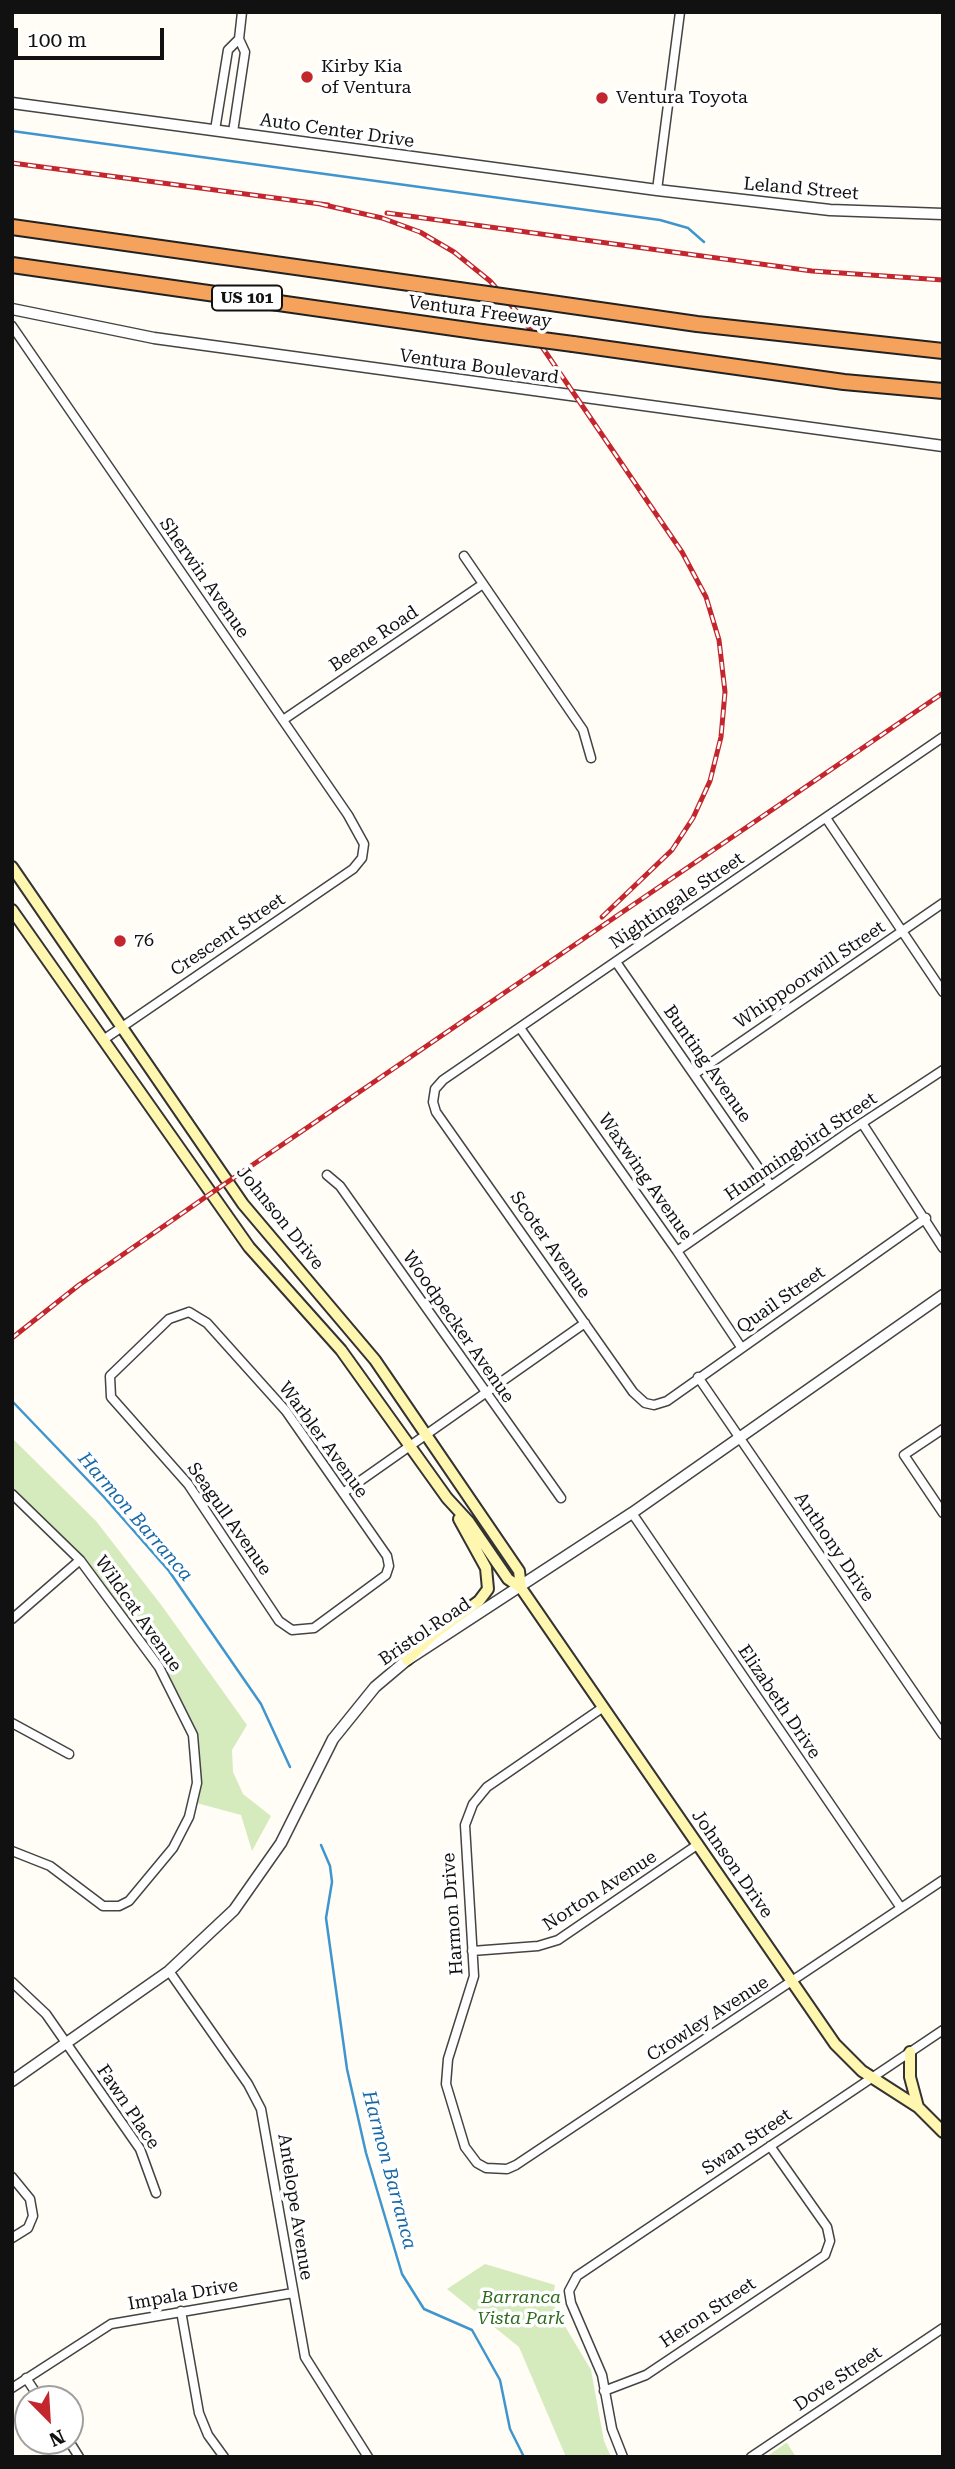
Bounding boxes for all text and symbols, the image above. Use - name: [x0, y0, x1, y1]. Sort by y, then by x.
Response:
- scale bar: [18, 14, 168, 58]
- text: 100 m: [27, 28, 87, 52]
- place label: Kirby Kia of Ventura: [321, 56, 411, 98]
- marker: Kirby Kia of Ventura: [299, 69, 315, 85]
- place label: Ventura Toyota: [616, 87, 748, 109]
- marker: Ventura Toyota: [594, 90, 610, 106]
- street label: Auto Center Drive: [258, 109, 416, 153]
- street label: Leland Street: [742, 173, 860, 205]
- road number: US 101: [212, 286, 282, 310]
- street label: Ventura Freeway: [407, 291, 553, 333]
- street label: Ventura Boulevard: [398, 345, 560, 389]
- street label: Sherwin Avenue: [154, 514, 254, 642]
- street label: Beene Road: [326, 601, 422, 677]
- street label: Nightingale Street: [606, 848, 748, 954]
- street label: Crescent Street: [167, 889, 289, 981]
- street label: Whippoorwill Street: [731, 916, 889, 1034]
- place label: 76: [134, 930, 154, 952]
- marker: 76: [112, 933, 128, 949]
- street label: Bunting Avenue: [659, 1001, 755, 1127]
- street label: Hummingbird Street: [721, 1088, 881, 1206]
- street label: Waxwing Avenue: [593, 1109, 697, 1245]
- street label: Johnson Drive: [232, 1162, 328, 1274]
- street label: Scoter Avenue: [505, 1187, 595, 1303]
- street label: Woodpecker Avenue: [397, 1247, 519, 1407]
- street label: Quail Street: [733, 1262, 829, 1338]
- street label: Warbler Avenue: [274, 1378, 372, 1502]
- water label: Harmon Barranca: [73, 1448, 197, 1586]
- street label: Seagull Avenue: [182, 1458, 276, 1580]
- street label: Anthony Drive: [789, 1488, 879, 1606]
- street label: Wildcat Avenue: [90, 1552, 186, 1676]
- street label: Bristol Road: [375, 1593, 475, 1671]
- street label: Elizabeth Drive: [733, 1641, 825, 1763]
- street label: Johnson Drive: [687, 1806, 777, 1922]
- street label: Norton Avenue: [539, 1846, 661, 1936]
- street label: Harmon Drive: [438, 1852, 468, 1976]
- street label: Crowley Avenue: [643, 1972, 773, 2066]
- street label: Fawn Place: [92, 2061, 164, 2153]
- water label: Harmon Barranca: [357, 2088, 421, 2252]
- street label: Swan Street: [698, 2104, 796, 2180]
- street label: Antelope Avenue: [273, 2132, 317, 2282]
- street label: Heron Street: [656, 2273, 760, 2353]
- street label: Impala Drive: [126, 2275, 240, 2315]
- park label: Barranca Vista Park: [477, 2287, 565, 2330]
- street label: Dove Street: [790, 2342, 886, 2416]
- north arrow: [14, 2385, 84, 2455]
- text: N: [46, 2424, 68, 2451]

